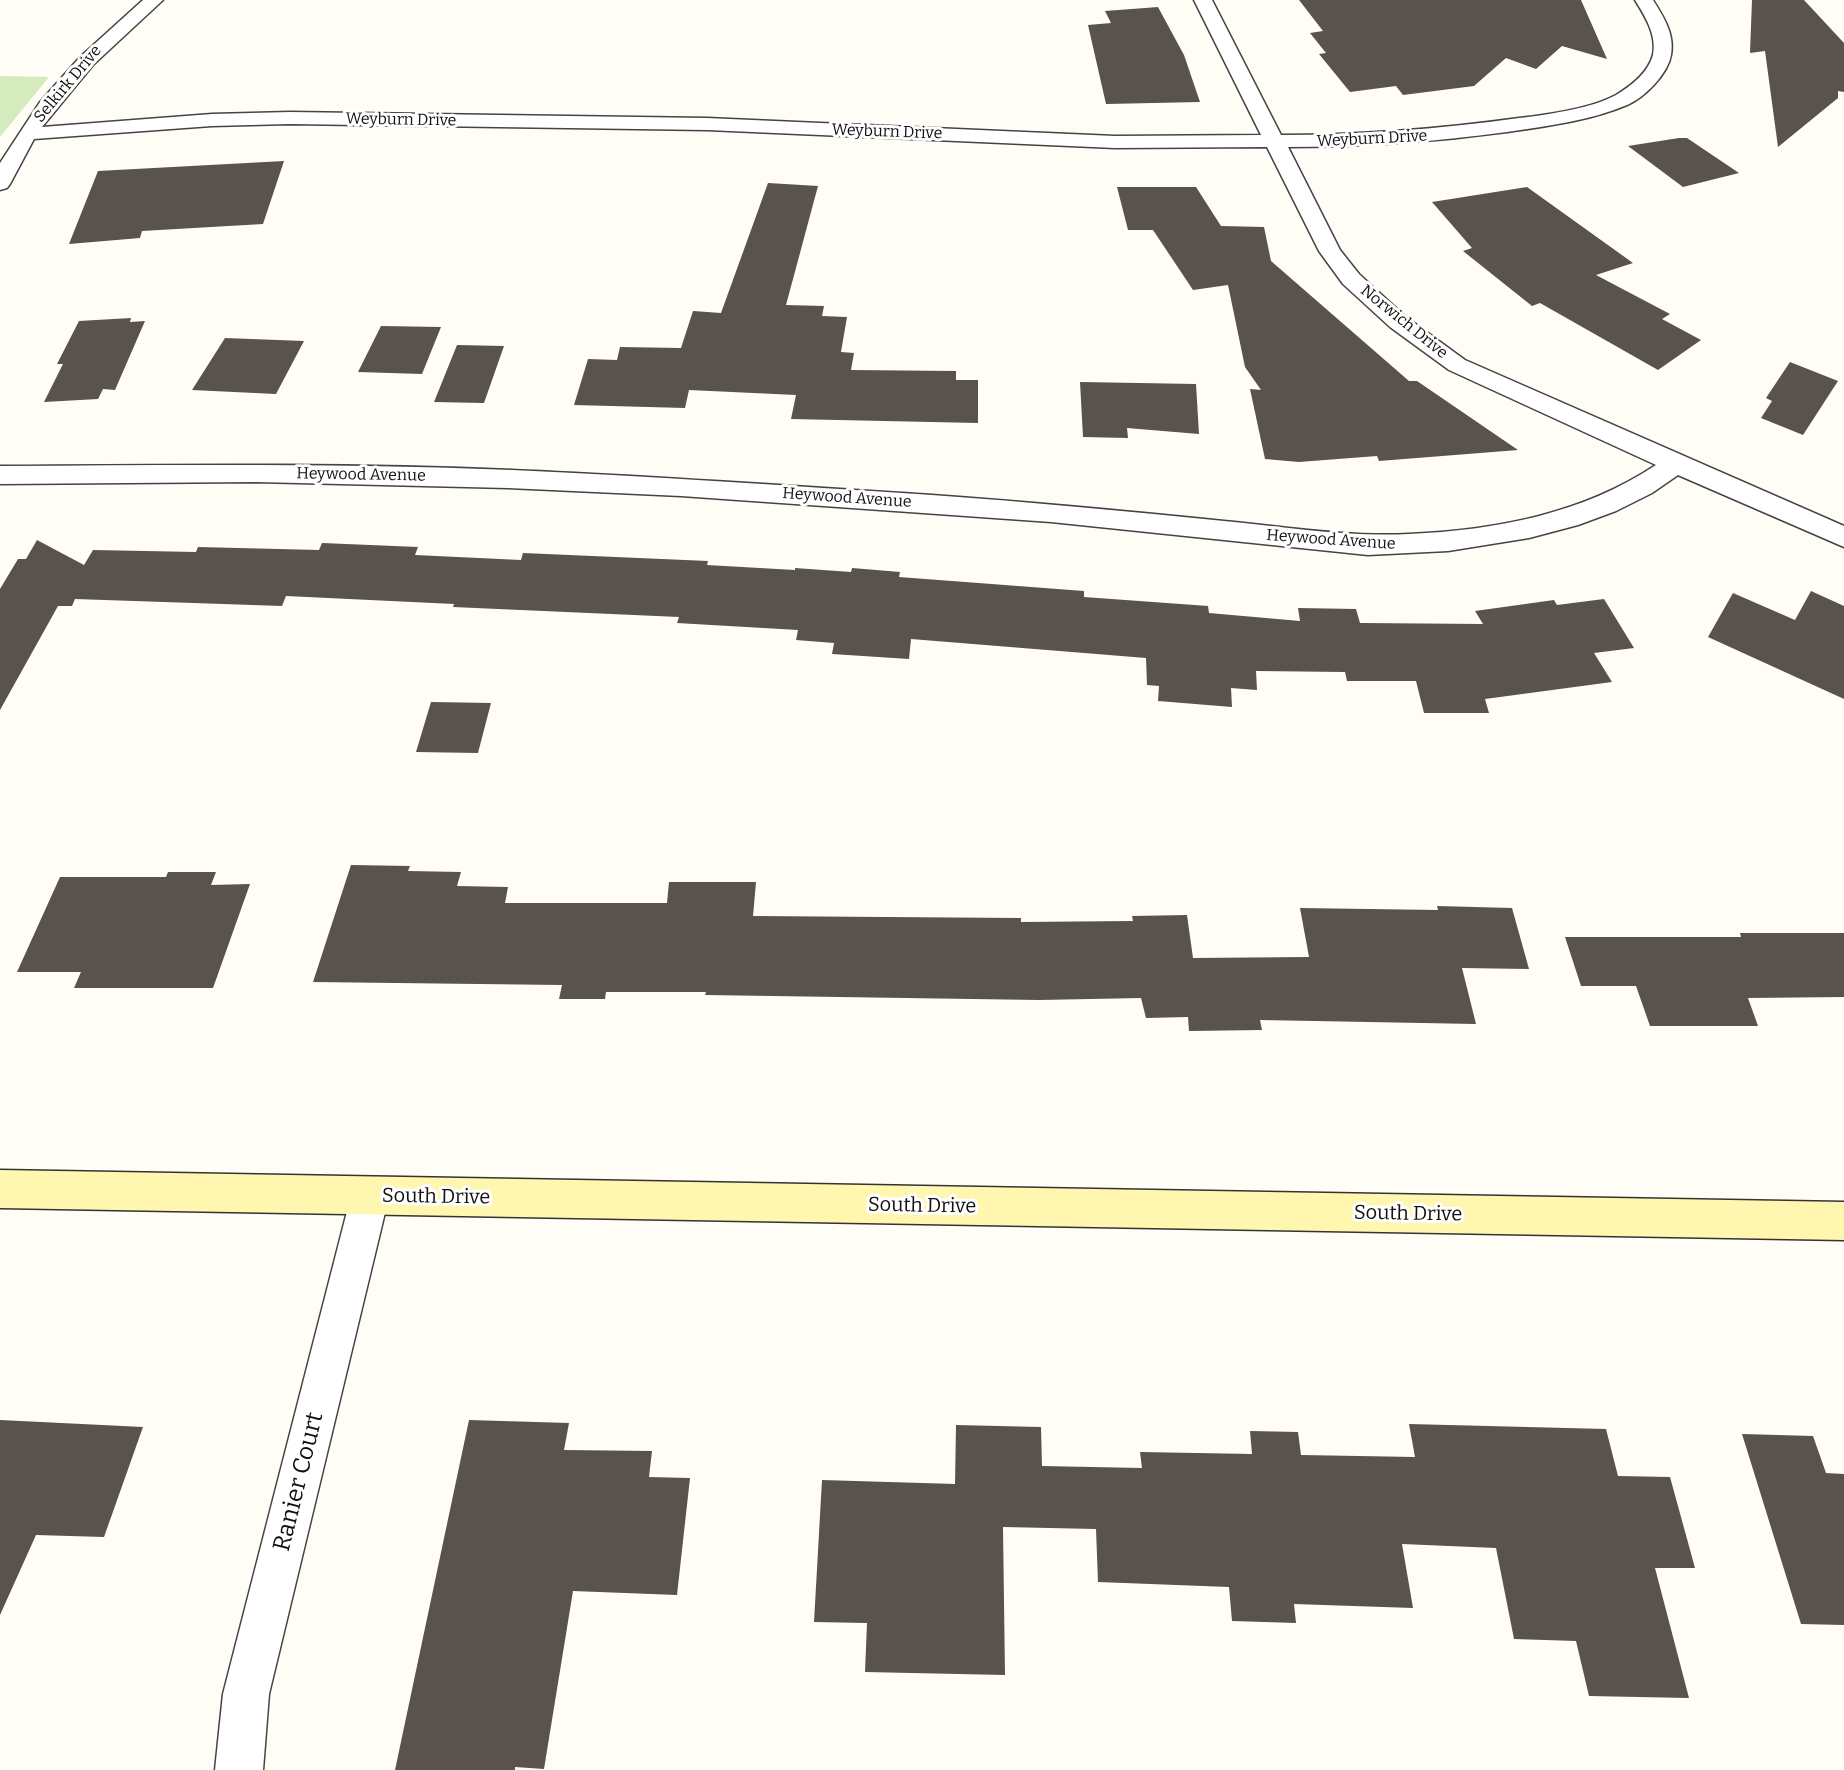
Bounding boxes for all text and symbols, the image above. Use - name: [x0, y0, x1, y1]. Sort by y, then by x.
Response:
- street label: Selkirk Drive: [30, 42, 106, 126]
- street label: Weyburn Drive: [345, 109, 457, 131]
- street label: Weyburn Drive: [831, 120, 943, 144]
- street label: Weyburn Drive: [1316, 127, 1428, 151]
- street label: Norwich Drive: [1356, 281, 1452, 363]
- street label: Heywood Avenue: [296, 464, 426, 486]
- street label: Heywood Avenue: [782, 484, 912, 512]
- street label: Heywood Avenue: [1266, 526, 1396, 554]
- street label: South Drive: [382, 1184, 490, 1210]
- street label: South Drive: [868, 1193, 976, 1219]
- street label: South Drive: [1354, 1201, 1462, 1227]
- street label: Ranier Court: [268, 1410, 330, 1554]

